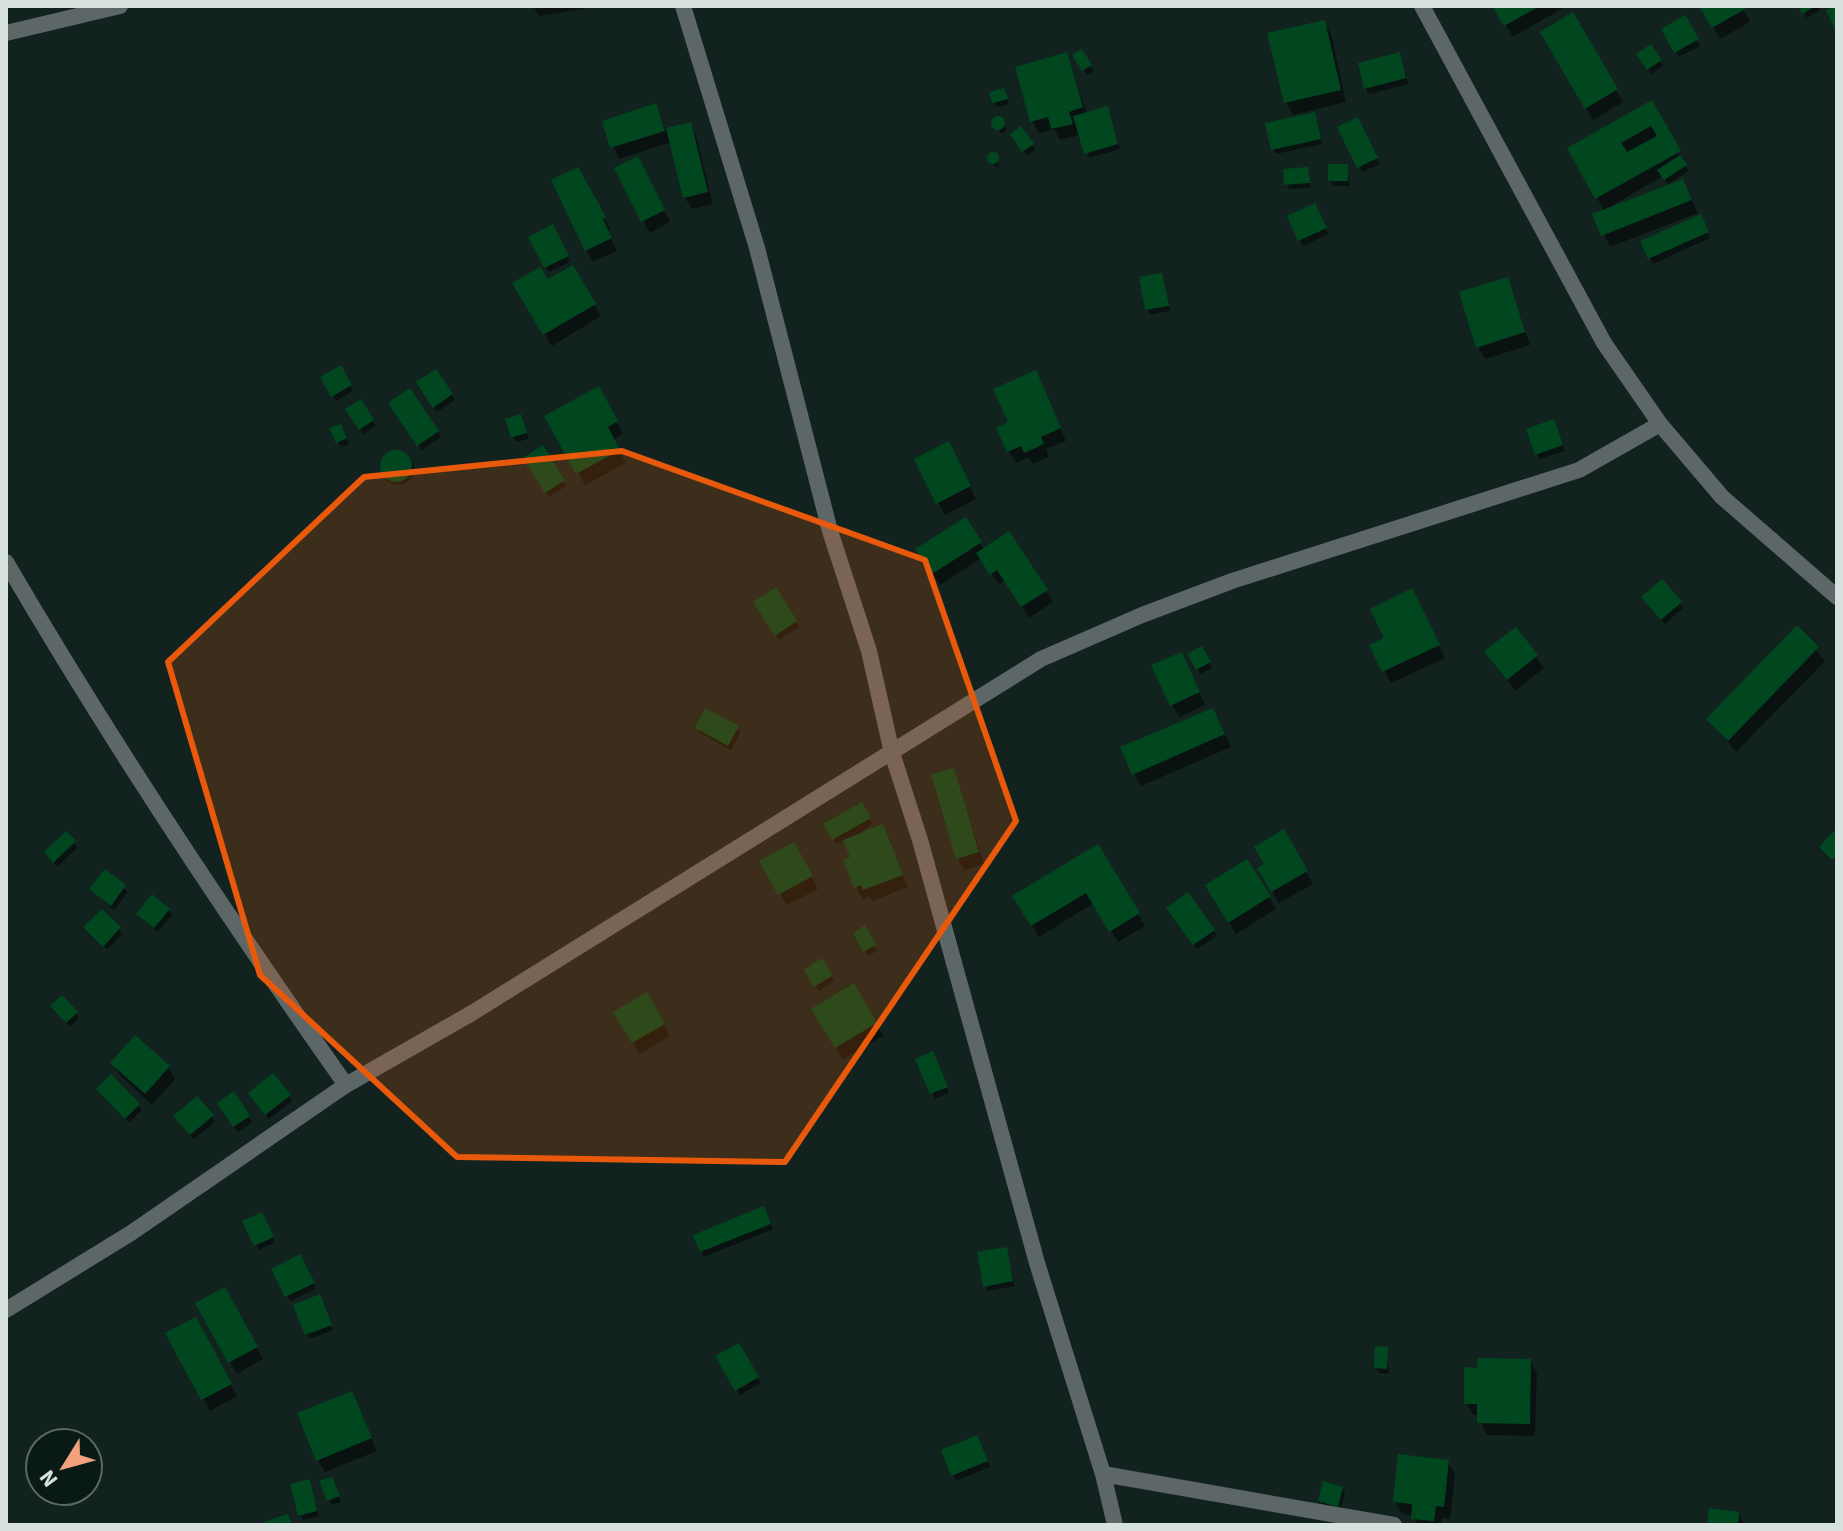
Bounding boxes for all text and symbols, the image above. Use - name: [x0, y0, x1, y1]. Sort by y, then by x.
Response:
- north arrow: [24, 1427, 104, 1507]
- text: N: [32, 1463, 66, 1494]

